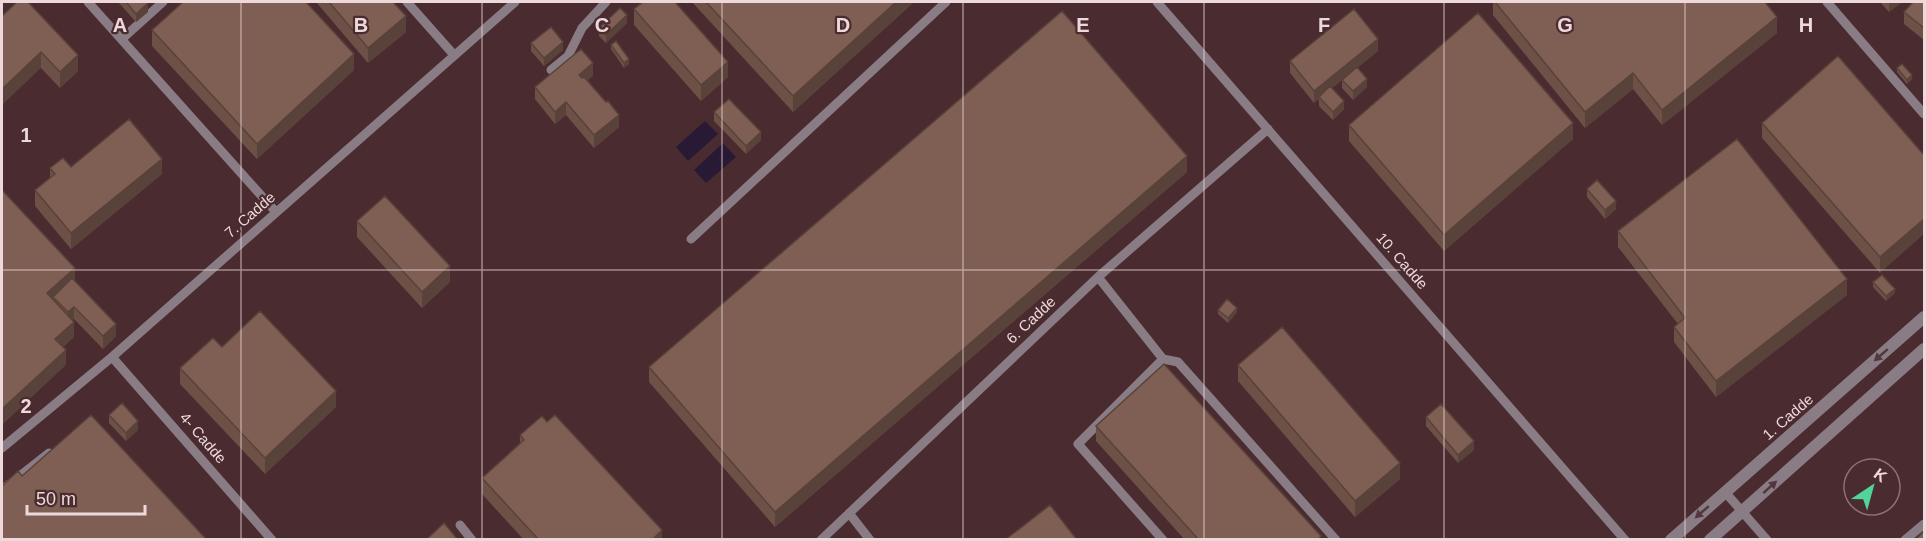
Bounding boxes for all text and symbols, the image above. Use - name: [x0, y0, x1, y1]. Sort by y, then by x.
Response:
- text: A: [113, 14, 127, 36]
- text: B: [354, 14, 368, 36]
- text: C: [595, 14, 609, 36]
- text: D: [836, 14, 850, 36]
- text: E: [1076, 14, 1090, 36]
- text: F: [1318, 14, 1330, 36]
- text: G: [1557, 14, 1573, 36]
- text: H: [1799, 14, 1813, 36]
- text: 1: [20, 124, 32, 146]
- street label: 7. Cadde: [221, 188, 278, 241]
- street label: 10. Cadde: [1373, 229, 1432, 292]
- street label: 6. Cadde: [1003, 293, 1059, 347]
- one-way arrow: [1873, 348, 1888, 362]
- street label: 1. Cadde: [1759, 390, 1816, 443]
- text: 2: [20, 395, 32, 417]
- street label: 4- Cadde: [177, 409, 230, 467]
- north arrow: [1842, 457, 1902, 517]
- text: K: [1871, 465, 1891, 486]
- scale bar: [27, 478, 146, 516]
- one-way arrow: [1762, 480, 1777, 494]
- text: 50 m: [36, 489, 76, 509]
- one-way arrow: [1695, 505, 1710, 519]

